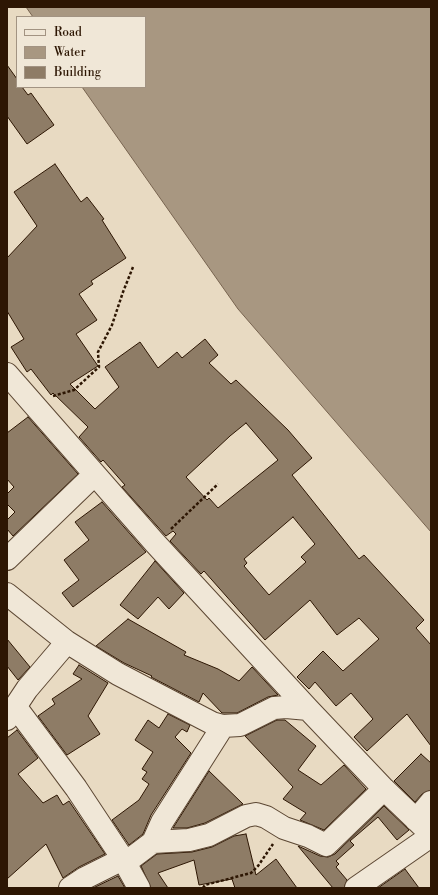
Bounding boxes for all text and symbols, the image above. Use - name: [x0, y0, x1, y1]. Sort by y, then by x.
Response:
- legend: [16, 16, 146, 88]
- text: Road: [54, 25, 82, 40]
- text: Water: [54, 45, 86, 60]
- text: Building: [54, 65, 101, 80]

